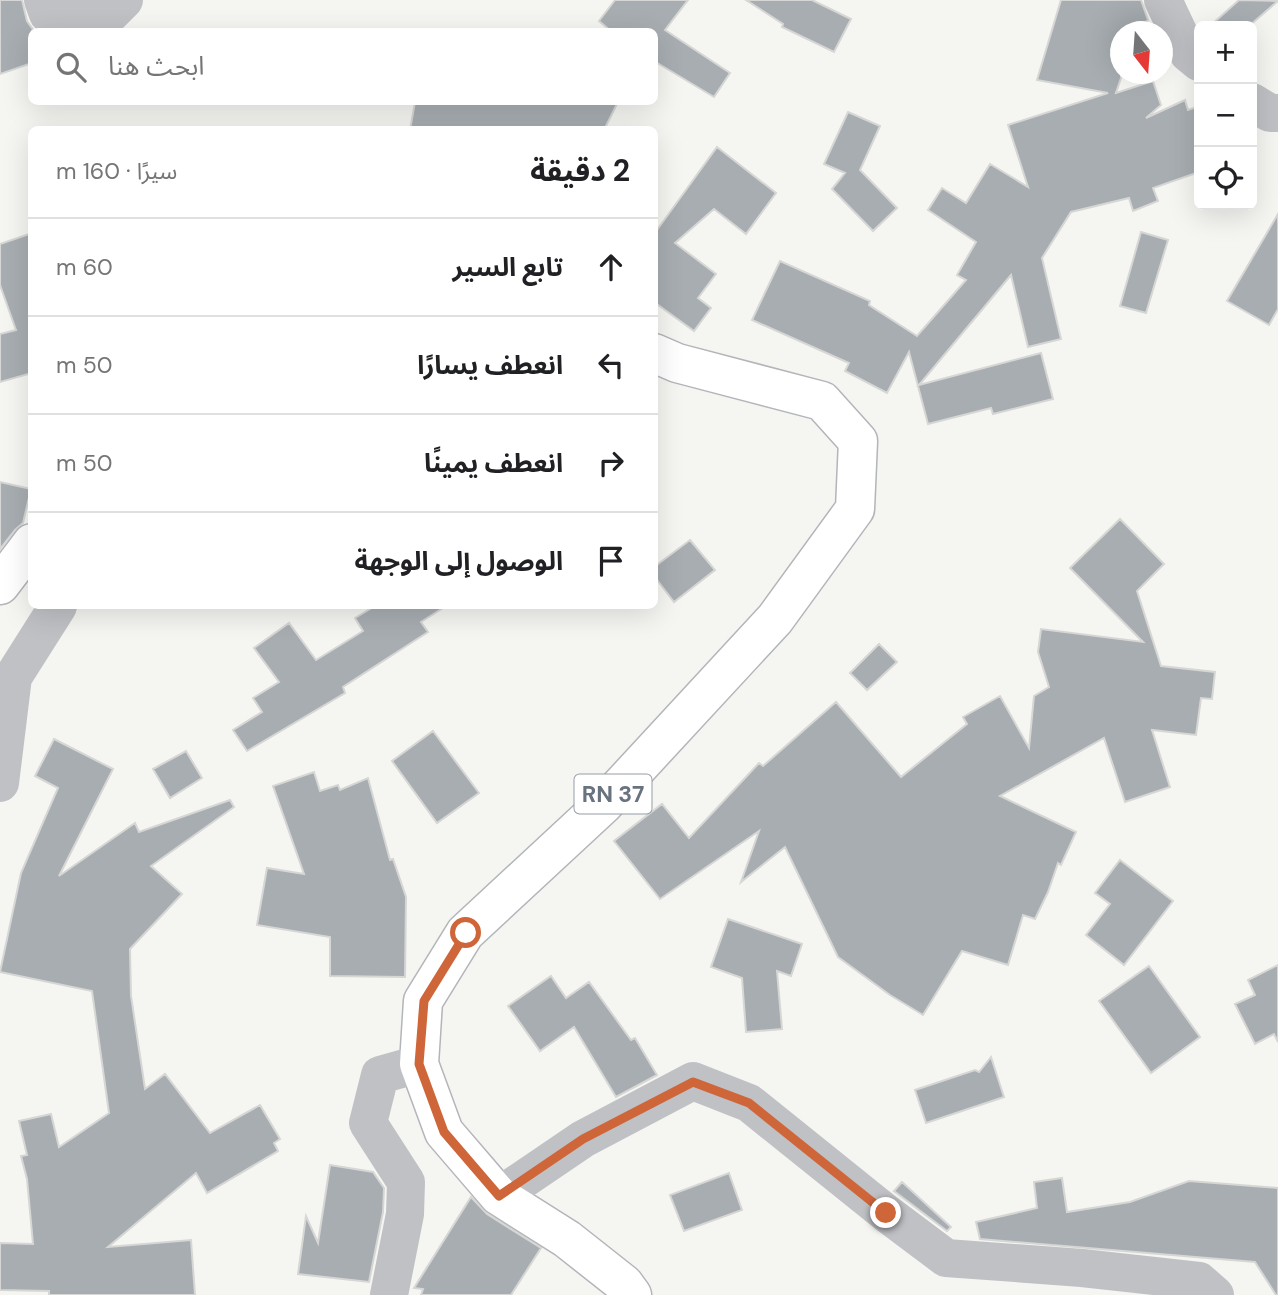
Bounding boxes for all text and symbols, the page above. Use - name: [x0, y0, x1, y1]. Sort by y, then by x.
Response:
- north arrow: [1110, 21, 1173, 84]
- map controls: [1194, 21, 1257, 210]
- button: +: [1194, 21, 1257, 84]
- search box: [28, 28, 658, 105]
- icon: search: [52, 48, 90, 86]
- text: ابحث هنا: [108, 49, 205, 83]
- button: −: [1194, 84, 1257, 147]
- button: locate: [1194, 147, 1257, 210]
- text: 2 دقيقة: [530, 151, 630, 190]
- text: سيرًا · 160 m: [56, 156, 177, 186]
- icon: ahead: [592, 248, 630, 286]
- text: تابع السير: [453, 250, 563, 284]
- text: 60 m: [56, 252, 113, 282]
- icon: left: [592, 346, 630, 384]
- text: انعطف يسارًا: [417, 348, 563, 382]
- text: 50 m: [56, 350, 112, 380]
- icon: right: [592, 444, 630, 482]
- text: انعطف يمينًا: [424, 446, 563, 480]
- text: 50 m: [56, 448, 112, 478]
- icon: arrive: [592, 542, 630, 580]
- text: الوصول إلى الوجهة: [354, 544, 563, 578]
- road number: RN 37: [574, 774, 652, 814]
- route start: [450, 917, 481, 948]
- route end: [870, 1197, 901, 1228]

